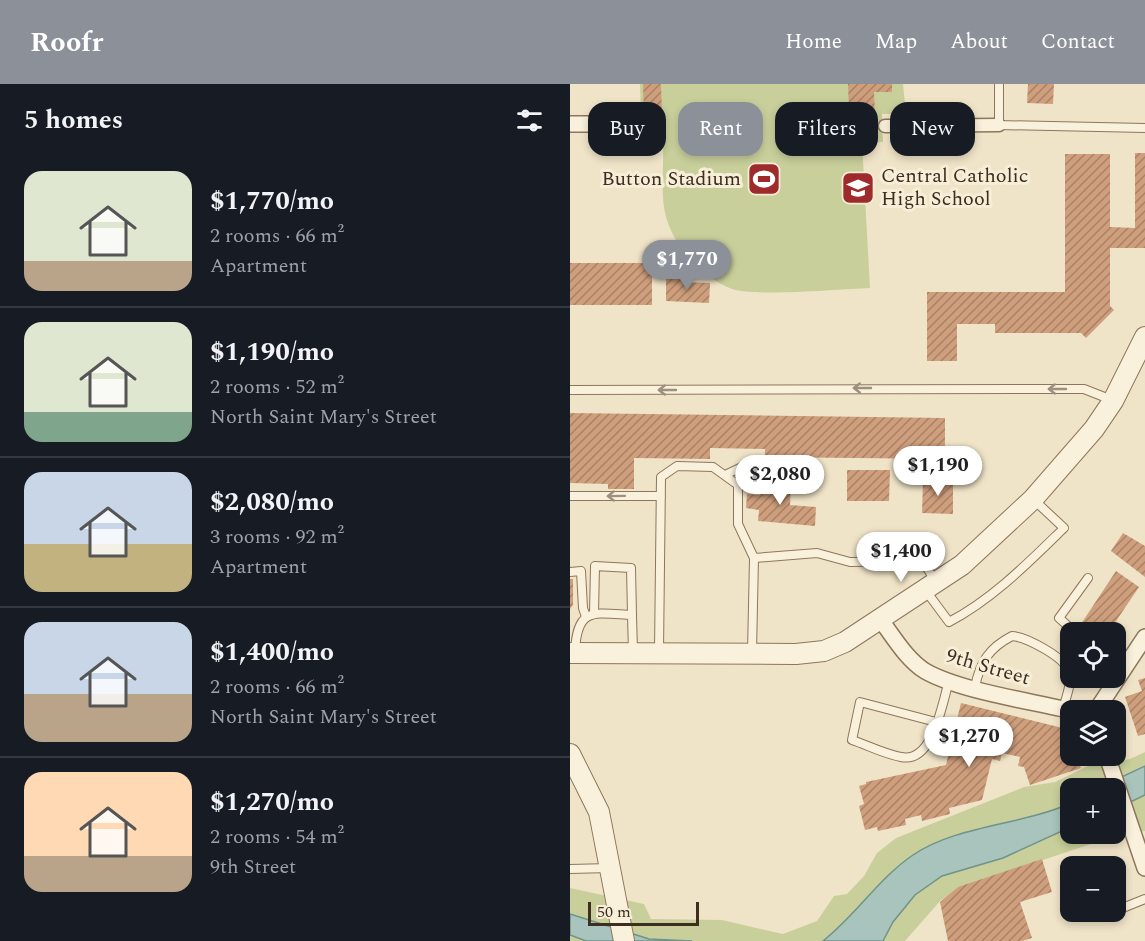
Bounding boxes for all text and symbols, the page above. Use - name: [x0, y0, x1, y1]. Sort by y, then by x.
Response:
- text: Roofr: [30, 21, 103, 64]
- text: Home: [785, 26, 842, 58]
- text: Map: [875, 26, 917, 58]
- text: About: [950, 26, 1008, 58]
- text: Contact: [1041, 26, 1115, 58]
- text: 5 homes: [24, 100, 123, 140]
- chip: Buy: [588, 102, 666, 156]
- chip: Rent: [678, 102, 763, 156]
- chip: Filters: [775, 102, 878, 156]
- chip: New: [890, 102, 975, 156]
- icon: filters: [513, 104, 546, 137]
- sports icon: Button Stadium: [746, 161, 782, 197]
- place label: Central Catholic High School: [881, 161, 1028, 214]
- place label: Button Stadium: [601, 164, 741, 194]
- school or university icon: Central Catholic High School: [840, 170, 876, 206]
- text: $1,770/mo: [210, 181, 334, 221]
- icon: home: [72, 195, 144, 267]
- text: 2 rooms · 66 m²: [210, 221, 344, 251]
- pin: $1,770: [638, 240, 736, 291]
- text: $1,770: [656, 244, 718, 274]
- text: Apartment: [210, 251, 307, 281]
- text: $1,190/mo: [210, 332, 334, 372]
- icon: home: [72, 346, 144, 418]
- text: 2 rooms · 52 m²: [210, 372, 344, 402]
- one-way arrow: [852, 383, 872, 394]
- one-way arrow: [1047, 383, 1067, 395]
- one-way arrow: [657, 384, 677, 395]
- text: North Saint Mary's Street: [210, 402, 437, 432]
- pin: $1,190: [889, 446, 987, 497]
- text: $1,190: [907, 450, 969, 480]
- pin: $2,080: [731, 455, 829, 506]
- text: $2,080: [749, 459, 811, 489]
- text: $2,080/mo: [210, 482, 334, 522]
- one-way arrow: [606, 490, 626, 502]
- icon: home: [72, 496, 144, 568]
- text: 3 rooms · 92 m²: [210, 522, 344, 552]
- pin: $1,400: [852, 532, 950, 583]
- text: $1,400: [870, 536, 932, 566]
- text: Apartment: [210, 552, 307, 582]
- map controls: [1060, 622, 1126, 922]
- button: locate: [1060, 622, 1126, 688]
- text: $1,400/mo: [210, 632, 334, 672]
- street label: 9th Street: [942, 641, 1034, 693]
- icon: home: [72, 646, 144, 718]
- text: 2 rooms · 66 m²: [210, 672, 344, 702]
- button: layers: [1060, 700, 1126, 766]
- text: North Saint Mary's Street: [210, 702, 437, 732]
- pin: $1,270: [920, 717, 1018, 768]
- text: $1,270: [938, 721, 1000, 751]
- button: +: [1060, 778, 1126, 844]
- text: $1,270/mo: [210, 782, 334, 822]
- icon: home: [72, 796, 144, 868]
- text: 2 rooms · 54 m²: [210, 822, 344, 852]
- text: 9th Street: [210, 852, 296, 882]
- button: −: [1060, 856, 1126, 922]
- scale bar: [588, 899, 699, 926]
- text: 50 m: [597, 900, 631, 924]

